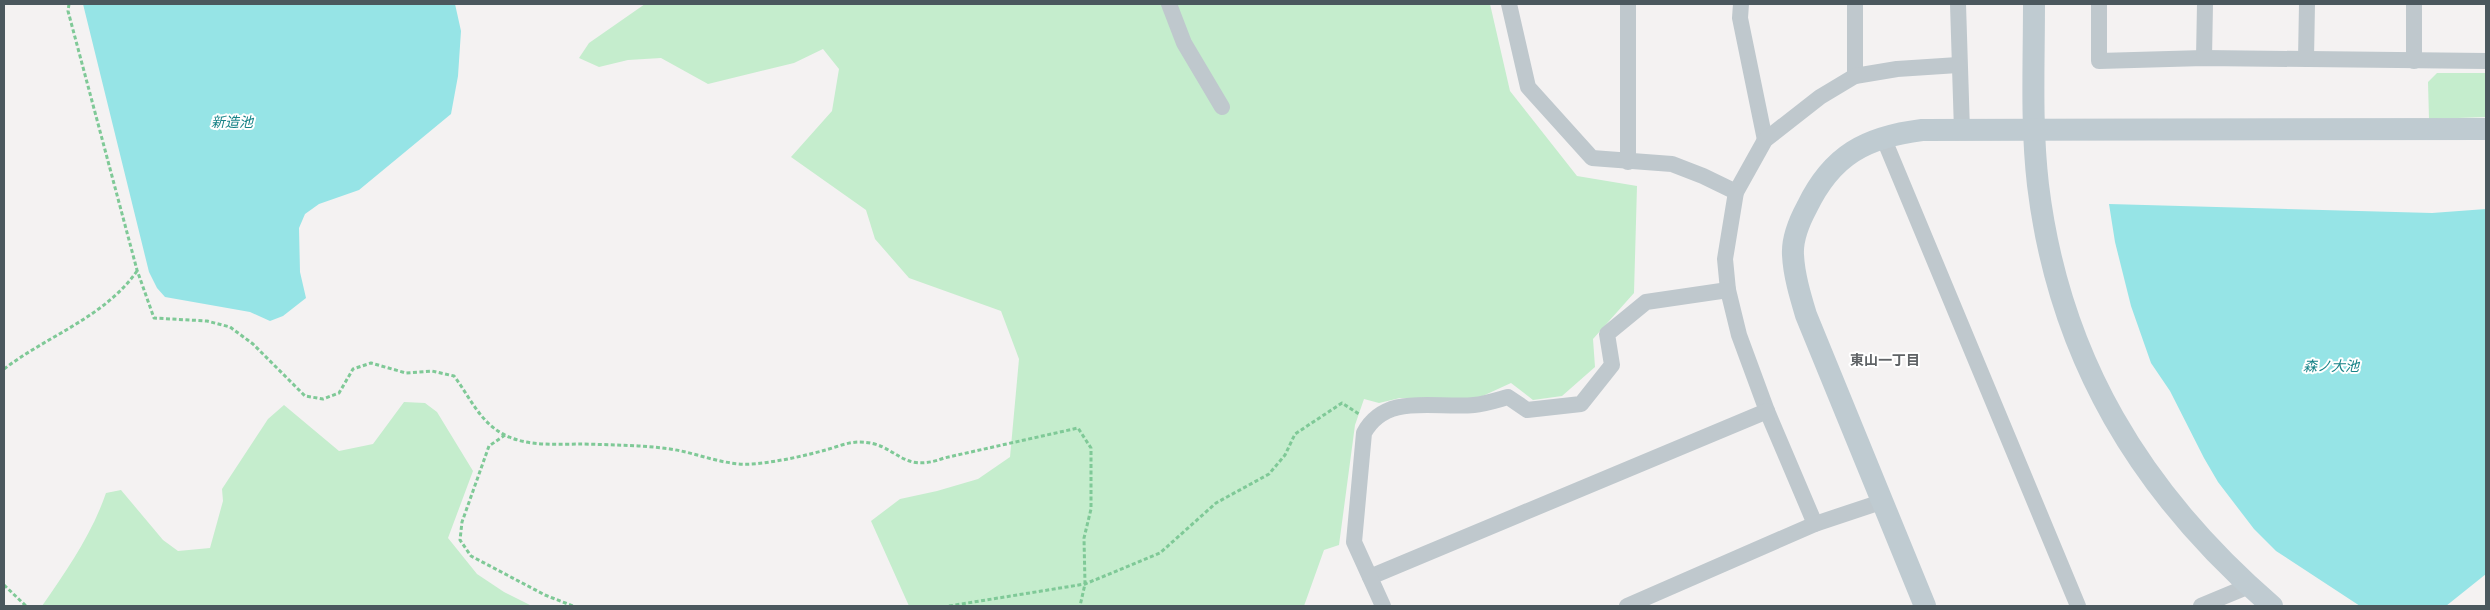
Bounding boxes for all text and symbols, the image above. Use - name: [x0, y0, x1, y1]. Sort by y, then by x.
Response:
- water label: 新造池: [211, 113, 255, 132]
- district label: 東山一丁目: [1850, 351, 1920, 370]
- water label: 森ノ大池: [2303, 357, 2361, 376]

